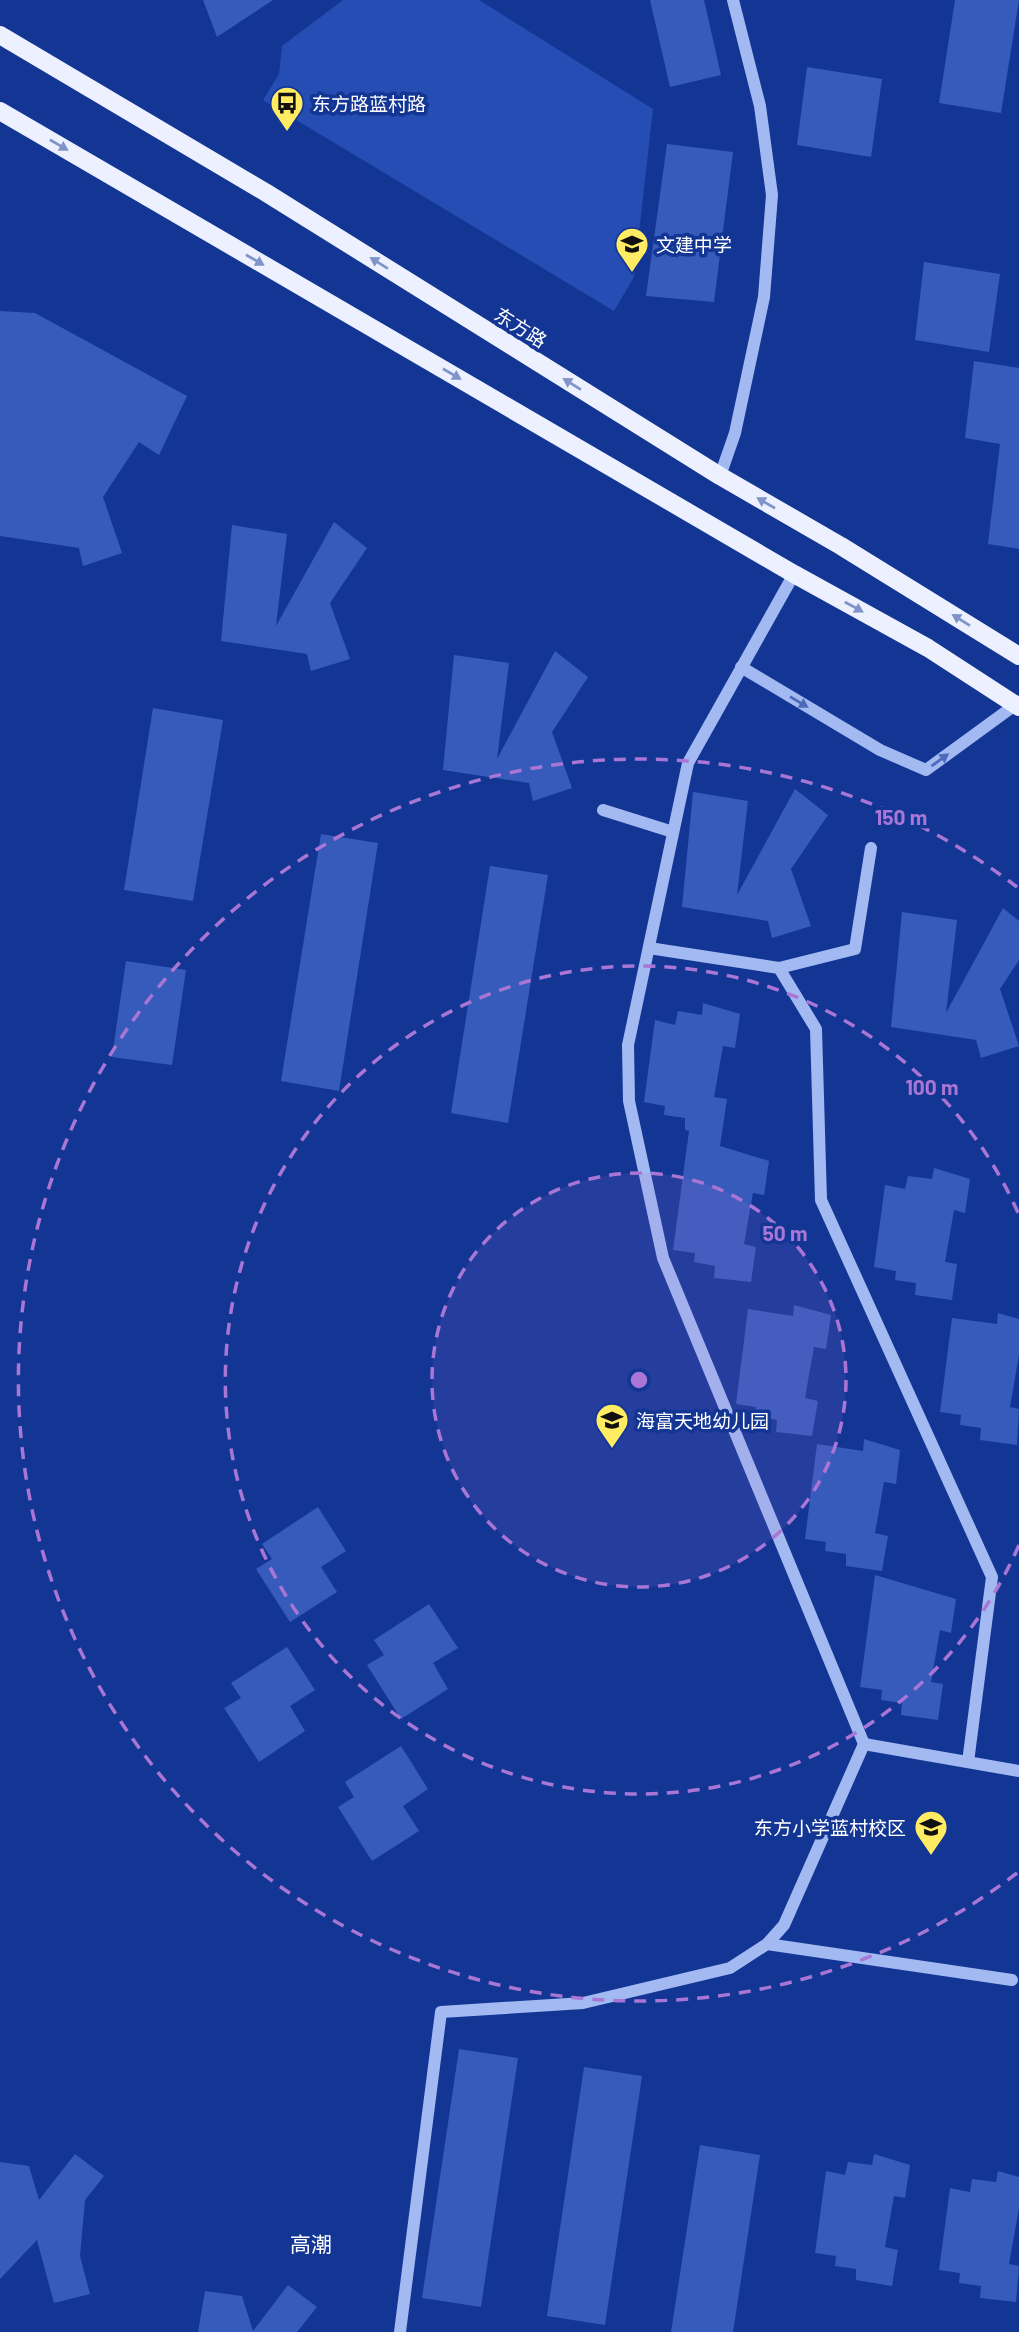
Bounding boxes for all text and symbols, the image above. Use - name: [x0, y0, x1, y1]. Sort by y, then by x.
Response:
- bus stop icon: 东方路蓝村路: [268, 84, 306, 133]
- place label: 东方路蓝村路: [312, 92, 426, 115]
- one-way arrow: [49, 139, 69, 151]
- school or university icon: 文建中学: [613, 225, 651, 274]
- place label: 文建中学: [656, 233, 732, 256]
- one-way arrow: [246, 254, 265, 266]
- one-way arrow: [370, 257, 389, 270]
- street label: 东方路: [491, 302, 551, 352]
- one-way arrow: [442, 368, 461, 381]
- one-way arrow: [563, 377, 582, 390]
- one-way arrow: [756, 497, 776, 509]
- one-way arrow: [844, 601, 864, 613]
- one-way arrow: [951, 614, 970, 626]
- one-way arrow: [790, 696, 809, 708]
- one-way arrow: [931, 753, 950, 767]
- text: 150 m: [875, 804, 927, 829]
- text: 100 m: [905, 1074, 959, 1099]
- text: 50 m: [762, 1220, 808, 1245]
- centre of rings: [627, 1368, 651, 1392]
- school or university icon: 海富天地幼儿园: [593, 1401, 631, 1450]
- place label: 海富天地幼儿园: [636, 1409, 769, 1432]
- school or university icon: 东方小学蓝村校区: [912, 1808, 950, 1857]
- place label: 东方小学蓝村校区: [754, 1816, 906, 1839]
- district label: 高潮: [290, 2231, 332, 2256]

